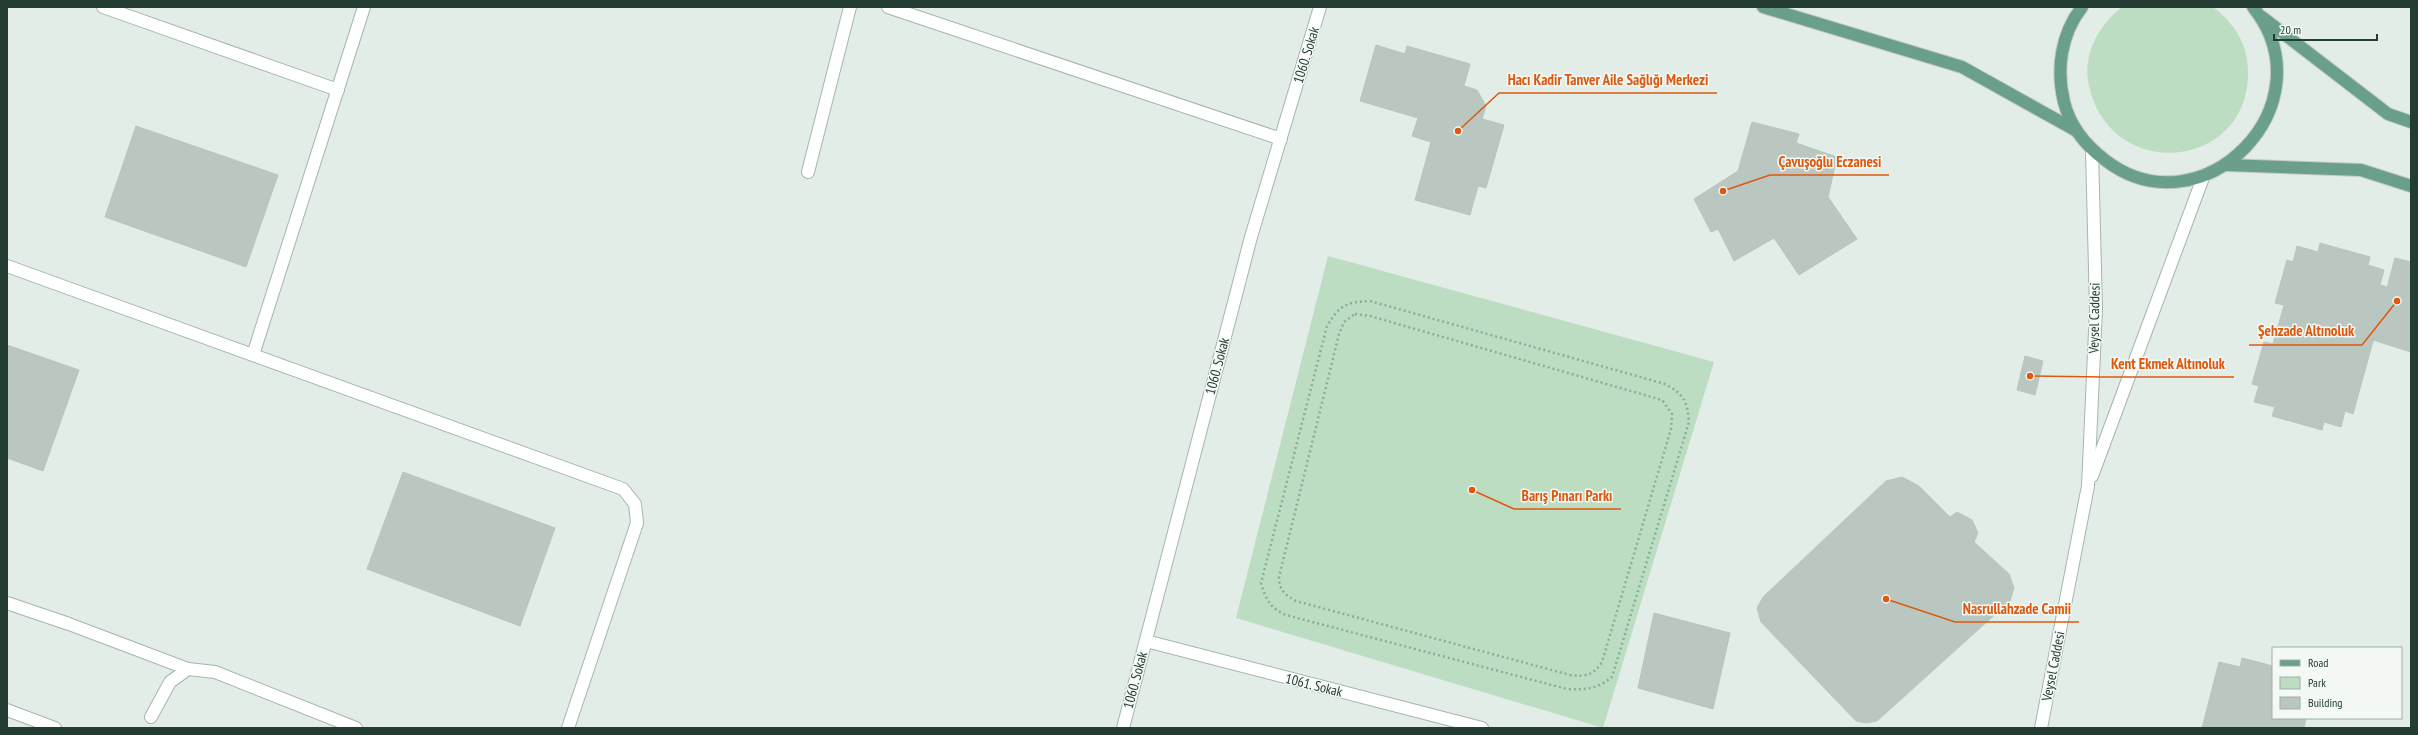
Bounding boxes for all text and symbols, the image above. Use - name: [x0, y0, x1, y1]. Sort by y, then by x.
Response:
- scale bar: [2274, 16, 2377, 42]
- text: 20 m: [2280, 22, 2301, 37]
- street label: 1060. Sokak: [1289, 24, 1323, 85]
- callout: Hacı Kadir Tanver Aile Sağlığı Merkezi: [1499, 66, 1717, 93]
- text: Hacı Kadir Tanver Aile Sağlığı Merkezi: [1508, 70, 1708, 89]
- callout: Çavuşoğlu Eczanesi: [1770, 148, 1889, 175]
- text: Çavuşoğlu Eczanesi: [1779, 152, 1881, 171]
- street label: Veysel Caddesi: [2084, 282, 2104, 355]
- callout: Şehzade Altınoluk: [2249, 318, 2362, 345]
- text: Şehzade Altınoluk: [2258, 321, 2355, 340]
- street label: 1060. Sokak: [1201, 335, 1233, 396]
- callout: Kent Ekmek Altınoluk: [2103, 350, 2234, 377]
- text: Kent Ekmek Altınoluk: [2111, 354, 2226, 373]
- callout: Barış Pınarı Parkı: [1514, 482, 1621, 509]
- text: Barış Pınarı Parkı: [1522, 486, 1612, 505]
- callout: Nasrullahzade Camii: [1955, 595, 2079, 622]
- text: Nasrullahzade Camii: [1963, 599, 2071, 618]
- street label: Veysel Caddesi: [2037, 630, 2069, 703]
- legend: [2272, 647, 2402, 719]
- street label: 1060. Sokak: [1119, 649, 1151, 710]
- text: Road: [2308, 655, 2328, 670]
- street label: 1061. Sokak: [1284, 669, 1345, 701]
- text: Park: [2308, 675, 2326, 690]
- text: Building: [2308, 695, 2343, 710]

